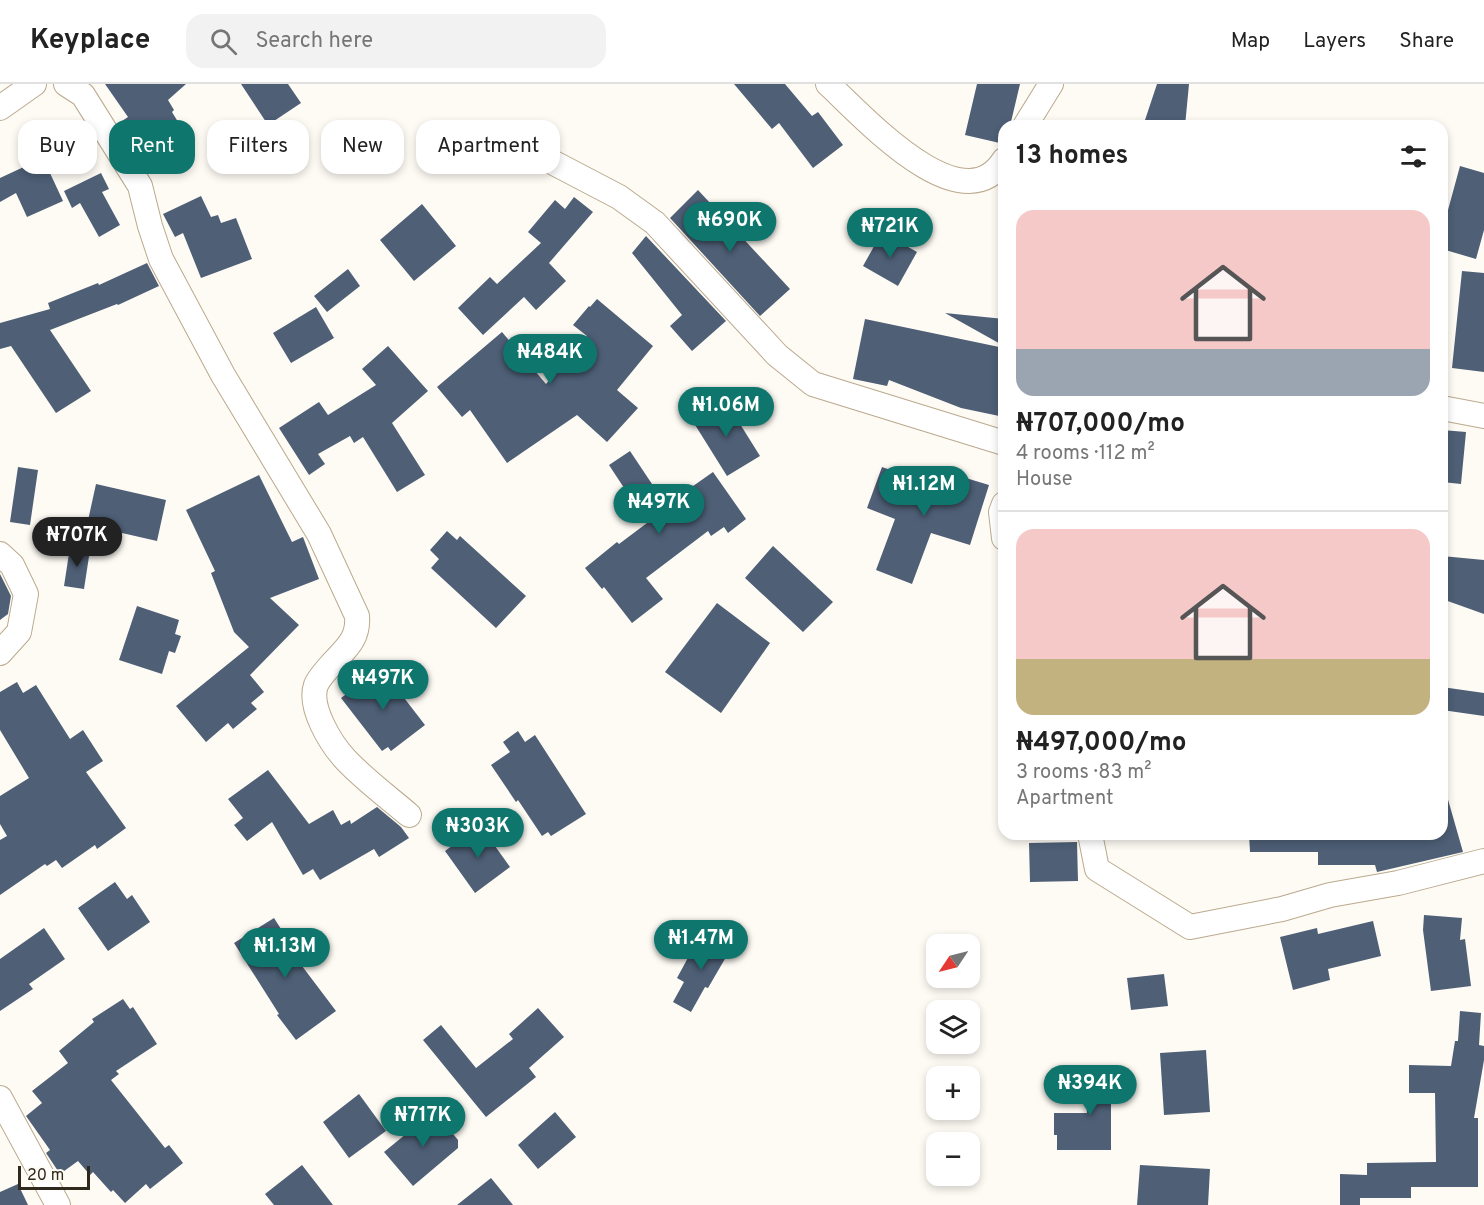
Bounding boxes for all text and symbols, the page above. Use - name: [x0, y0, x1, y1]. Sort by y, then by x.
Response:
- search box: [186, 14, 606, 68]
- text: Keyplace: [30, 23, 150, 59]
- icon: search: [207, 25, 240, 58]
- text: Search here: [255, 28, 373, 55]
- text: Map: [1231, 28, 1270, 55]
- text: Layers: [1303, 28, 1366, 55]
- text: Share: [1399, 28, 1454, 55]
- chip: Buy: [18, 120, 97, 174]
- chip: Rent: [109, 120, 195, 174]
- chip: Filters: [207, 120, 309, 174]
- chip: New: [321, 120, 404, 174]
- chip: Apartment: [416, 120, 560, 174]
- text: 13 homes: [1016, 140, 1128, 173]
- icon: filters: [1397, 140, 1430, 173]
- pin: ₦690K: [688, 202, 772, 253]
- text: ₦690K: [697, 208, 763, 234]
- pin: ₦721K: [848, 208, 932, 259]
- text: ₦721K: [861, 214, 919, 240]
- icon: home: [1169, 249, 1277, 357]
- pin: ₦484K: [508, 334, 592, 385]
- text: ₦484K: [517, 340, 583, 366]
- pin: ₦1.06M: [677, 387, 775, 438]
- text: ₦1.06M: [692, 393, 760, 419]
- text: ₦707,000/mo: [1016, 408, 1185, 441]
- text: 4 rooms · 112 m²: [1016, 441, 1155, 467]
- pin: ₦1.12M: [875, 466, 973, 517]
- text: House: [1016, 467, 1072, 493]
- text: ₦1.12M: [893, 472, 955, 498]
- pin: ₦497K: [617, 484, 701, 535]
- text: ₦497K: [627, 490, 691, 516]
- pin: ₦707K: [35, 517, 119, 568]
- text: ₦707K: [46, 523, 108, 549]
- icon: home: [1169, 568, 1277, 676]
- pin: ₦497K: [341, 660, 425, 711]
- text: ₦497K: [351, 666, 415, 692]
- text: ₦497,000/mo: [1016, 727, 1187, 760]
- text: 3 rooms · 83 m²: [1016, 760, 1151, 786]
- text: Apartment: [1016, 786, 1114, 812]
- pin: ₦303K: [436, 808, 520, 859]
- text: ₦303K: [446, 814, 510, 840]
- pin: ₦1.47M: [652, 920, 750, 971]
- text: ₦1.47M: [668, 926, 734, 952]
- pin: ₦1.13M: [236, 928, 334, 979]
- text: ₦1.13M: [254, 934, 316, 960]
- north arrow: [926, 934, 980, 988]
- map controls: [926, 934, 980, 1186]
- button: layers: [926, 1000, 980, 1054]
- pin: ₦394K: [1048, 1065, 1132, 1116]
- button: +: [926, 1066, 980, 1120]
- text: ₦394K: [1058, 1071, 1122, 1097]
- pin: ₦717K: [381, 1097, 465, 1148]
- text: ₦717K: [394, 1103, 452, 1129]
- button: −: [926, 1132, 980, 1186]
- scale bar: [18, 1163, 90, 1190]
- text: 20 m: [27, 1166, 64, 1186]

